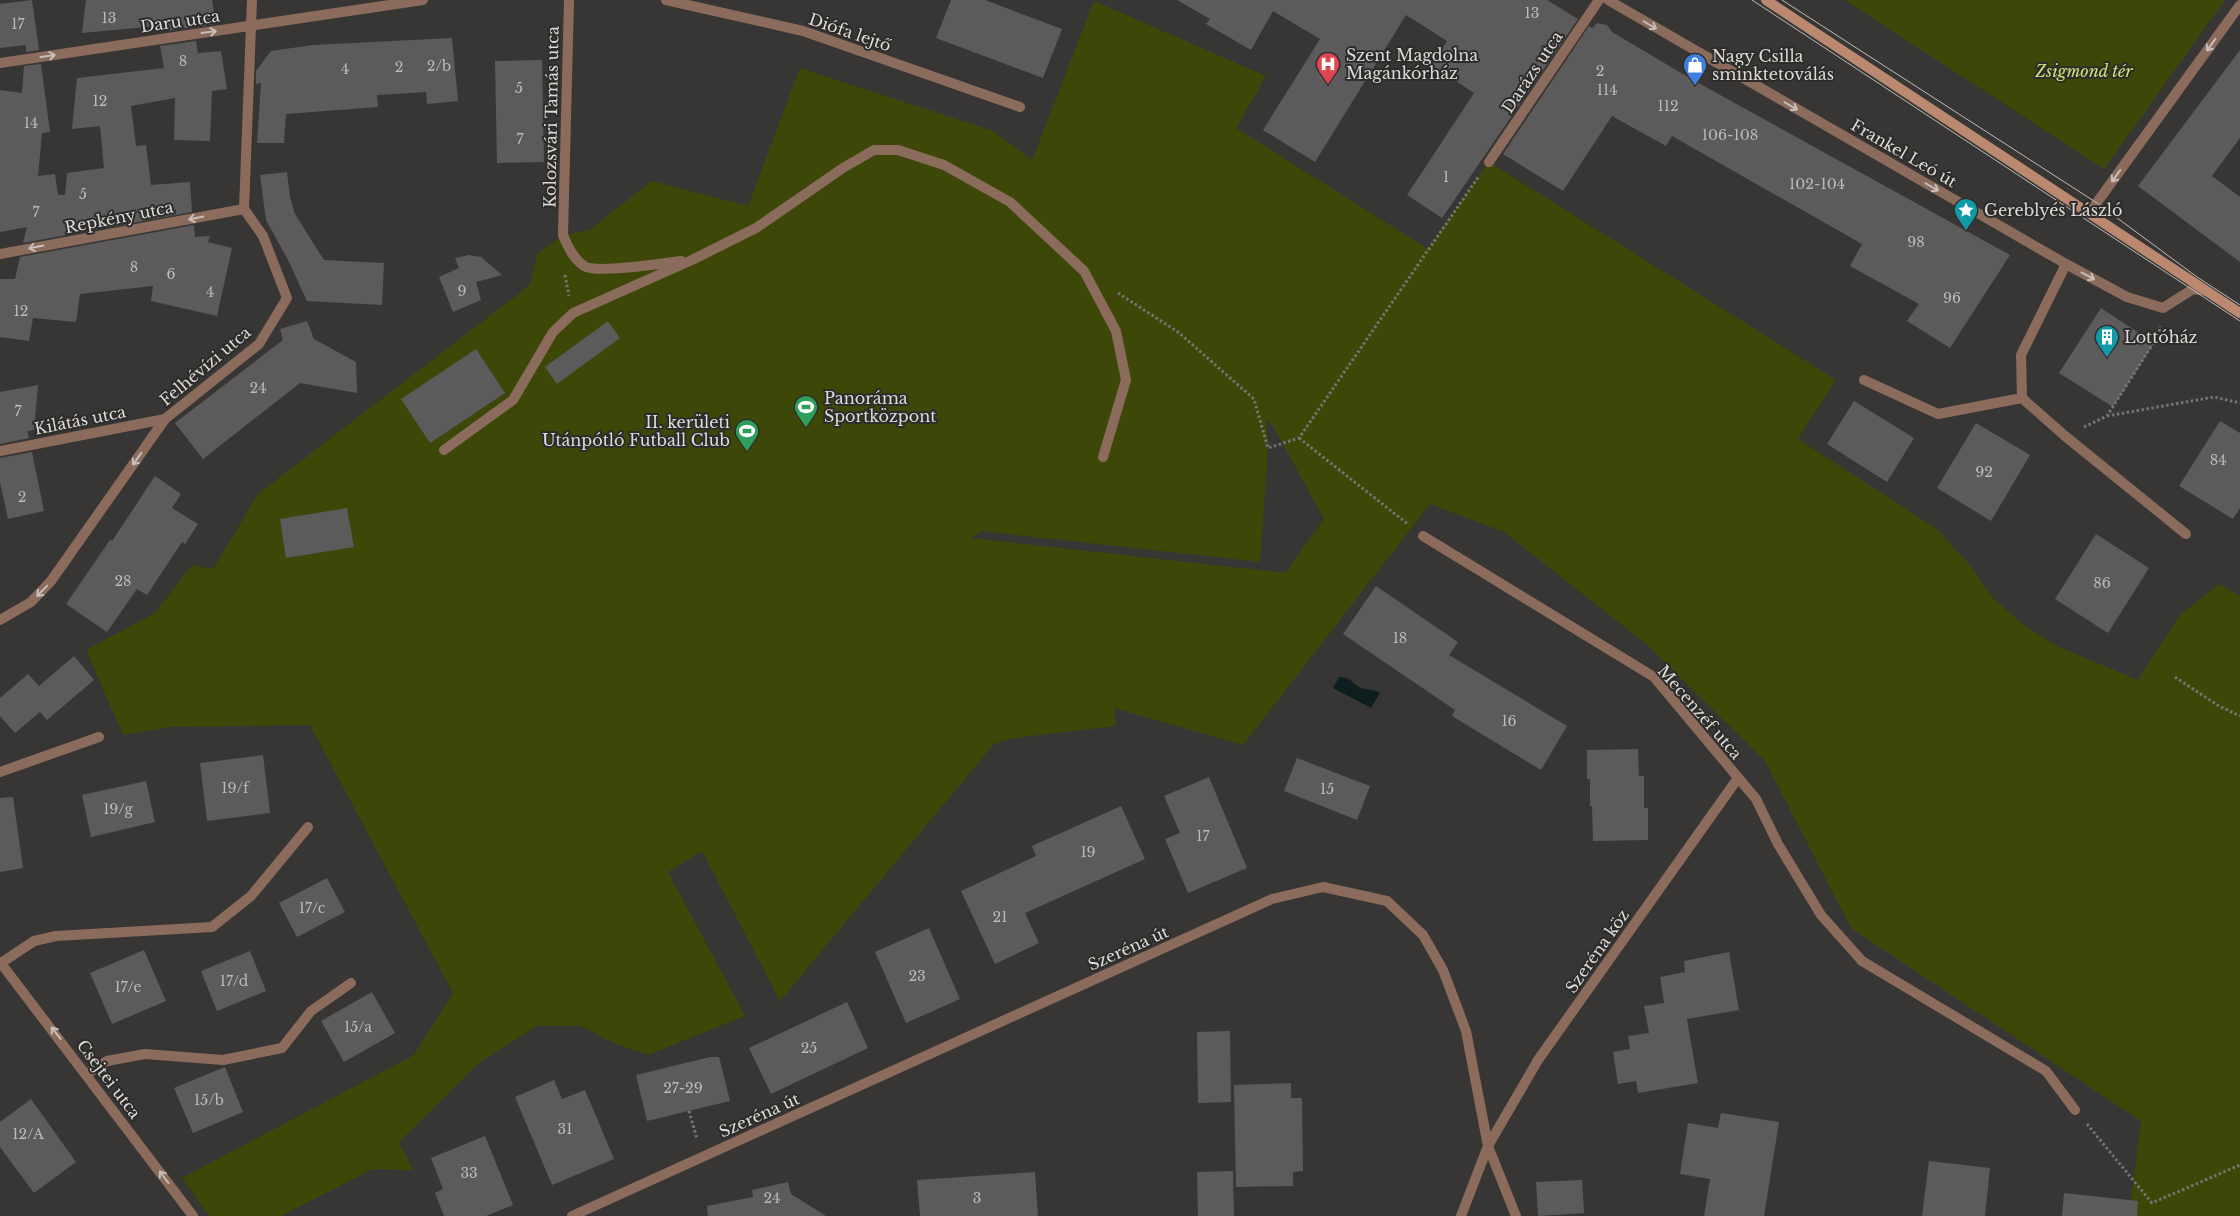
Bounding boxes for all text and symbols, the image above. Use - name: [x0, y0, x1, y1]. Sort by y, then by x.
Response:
- house number: 13: [1525, 4, 1539, 22]
- street label: Daru utca: [139, 6, 221, 36]
- house number: 13: [102, 9, 116, 27]
- street label: Diófa lejtő: [806, 9, 894, 55]
- house number: 17: [11, 15, 26, 33]
- one-way arrow: [1643, 20, 1657, 30]
- street label: Kolozsvári Tamás utca: [539, 26, 563, 208]
- one-way arrow: [201, 27, 217, 37]
- street label: Darázs utca: [1497, 27, 1567, 117]
- one-way arrow: [2206, 38, 2216, 52]
- place label: Szent Magdolna Magánkórház: [1346, 45, 1478, 83]
- place label: Nagy Csilla sminktetoválás: [1712, 46, 1834, 84]
- one-way arrow: [40, 50, 56, 60]
- hospital icon: Szent Magdolna Magánkórház: [1315, 51, 1341, 85]
- house number: 8: [179, 52, 187, 70]
- shop icon: Nagy Csilla sminktetoválás: [1682, 52, 1708, 86]
- house number: 2/b: [427, 57, 451, 75]
- house number: 2: [395, 58, 403, 76]
- house number: 4: [341, 60, 349, 78]
- park label: Zsigmond tér: [2034, 61, 2133, 81]
- house number: 2: [1596, 62, 1604, 80]
- house number: 5: [515, 79, 523, 97]
- house number: 114: [1597, 81, 1617, 99]
- house number: 12: [93, 92, 107, 110]
- house number: 112: [1657, 97, 1679, 115]
- one-way arrow: [1784, 101, 1798, 111]
- house number: 14: [24, 114, 38, 132]
- street label: Frankel Leó út: [1847, 115, 1961, 191]
- house number: 106-108: [1702, 126, 1758, 144]
- house number: 7: [516, 130, 524, 148]
- house number: 1: [1443, 168, 1449, 186]
- one-way arrow: [2111, 169, 2121, 183]
- house number: 102-104: [1789, 175, 1845, 193]
- one-way arrow: [1925, 182, 1939, 192]
- house number: 5: [79, 185, 87, 203]
- street label: Repkény utca: [63, 197, 175, 237]
- place icon: Gereblyés László: [1953, 197, 1979, 231]
- place label: Gereblyés László: [1984, 200, 2123, 220]
- house number: 7: [32, 203, 40, 221]
- one-way arrow: [188, 213, 204, 223]
- house number: 98: [1907, 233, 1925, 251]
- one-way arrow: [29, 243, 45, 253]
- house number: 8: [130, 258, 138, 276]
- house number: 6: [166, 265, 176, 283]
- one-way arrow: [2081, 272, 2095, 282]
- house number: 9: [457, 282, 467, 300]
- house number: 4: [206, 283, 214, 301]
- house number: 96: [1943, 289, 1961, 307]
- house number: 12: [14, 302, 28, 320]
- street label: Felhévízi utca: [155, 322, 255, 410]
- building icon: Lottóház: [2094, 324, 2120, 358]
- place label: Lottóház: [2124, 327, 2198, 347]
- house number: 24: [250, 379, 266, 397]
- place label: Panoráma Sportközpont: [824, 388, 936, 426]
- sports icon: Panoráma Sportközpont: [793, 394, 819, 428]
- street label: Kilátás utca: [32, 401, 128, 439]
- house number: 7: [14, 402, 22, 420]
- place label: II. kerületi Utánpótló Futball Club: [542, 412, 731, 450]
- sports icon: II. kerületi Utánpótló Futball Club: [734, 418, 760, 452]
- house number: 84: [2210, 451, 2226, 469]
- one-way arrow: [132, 452, 142, 466]
- house number: 92: [1975, 463, 1993, 481]
- house number: 2: [18, 488, 26, 506]
- house number: 28: [114, 572, 132, 590]
- house number: 86: [2093, 574, 2111, 592]
- one-way arrow: [36, 584, 48, 597]
- house number: 18: [1393, 629, 1407, 647]
- street label: Mecenzéf utca: [1654, 661, 1746, 763]
- house number: 16: [1501, 712, 1517, 730]
- house number: 19/f: [221, 779, 251, 797]
- house number: 15: [1320, 780, 1334, 798]
- house number: 19/g: [103, 800, 133, 818]
- house number: 17: [1196, 827, 1211, 845]
- house number: 19: [1080, 843, 1096, 861]
- house number: 17/c: [299, 899, 326, 917]
- street label: Szeréna köz: [1561, 905, 1633, 997]
- house number: 21: [993, 908, 1007, 926]
- street label: Szeréna út: [1085, 921, 1171, 975]
- house number: 23: [908, 967, 926, 985]
- house number: 17/d: [220, 972, 249, 990]
- house number: 17/e: [114, 978, 142, 996]
- house number: 15/a: [344, 1018, 372, 1036]
- one-way arrow: [50, 1027, 61, 1040]
- street label: Csejtei utca: [73, 1036, 145, 1122]
- house number: 25: [801, 1039, 817, 1057]
- house number: 27-29: [663, 1079, 703, 1097]
- street label: Szeréna út: [716, 1088, 802, 1142]
- house number: 15/b: [194, 1091, 224, 1109]
- house number: 31: [558, 1120, 572, 1138]
- house number: 12/A: [12, 1125, 44, 1143]
- house number: 33: [460, 1164, 478, 1182]
- one-way arrow: [159, 1170, 169, 1184]
- house number: 24: [764, 1189, 780, 1207]
- house number: 3: [973, 1189, 981, 1207]

